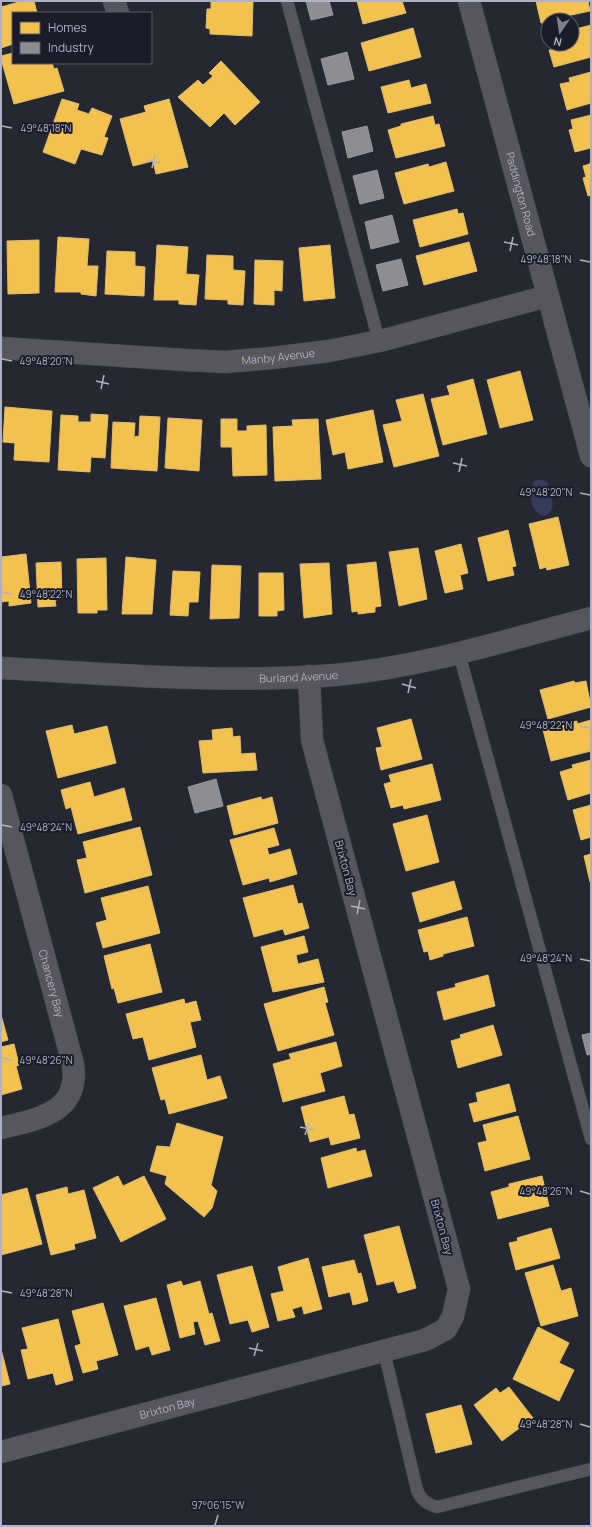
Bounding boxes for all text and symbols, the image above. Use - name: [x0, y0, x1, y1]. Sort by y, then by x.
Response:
- legend: [12, 12, 152, 64]
- north arrow: [540, 12, 580, 52]
- text: Homes: [48, 19, 87, 36]
- text: N: [552, 34, 563, 50]
- text: Industry: [48, 39, 94, 56]
- text: 49°48'18"N: [21, 121, 72, 135]
- street label: Paddington Road: [503, 150, 540, 238]
- text: 49°48'18"N: [521, 252, 572, 266]
- street label: Manby Avenue: [241, 345, 316, 368]
- text: 49°48'20"N: [20, 354, 73, 368]
- text: 49°48'20"N: [520, 485, 573, 499]
- text: 49°48'22"N: [20, 587, 72, 601]
- street label: Burland Avenue: [259, 667, 339, 685]
- text: 49°48'22"N: [520, 718, 572, 732]
- text: 49°48'24"N: [20, 820, 72, 834]
- street label: Brixton Bay: [332, 838, 361, 897]
- street label: Chancery Bay: [36, 948, 68, 1019]
- text: 49°48'24"N: [520, 951, 572, 965]
- text: 49°48'26"N: [19, 1053, 73, 1067]
- text: 49°48'26"N: [519, 1184, 573, 1198]
- street label: Brixton Bay: [428, 1197, 457, 1256]
- text: 49°48'28"N: [20, 1286, 72, 1300]
- street label: Brixton Bay: [138, 1393, 197, 1422]
- text: 49°48'28"N: [520, 1417, 572, 1431]
- text: 97°06'15"W: [192, 1498, 245, 1512]

